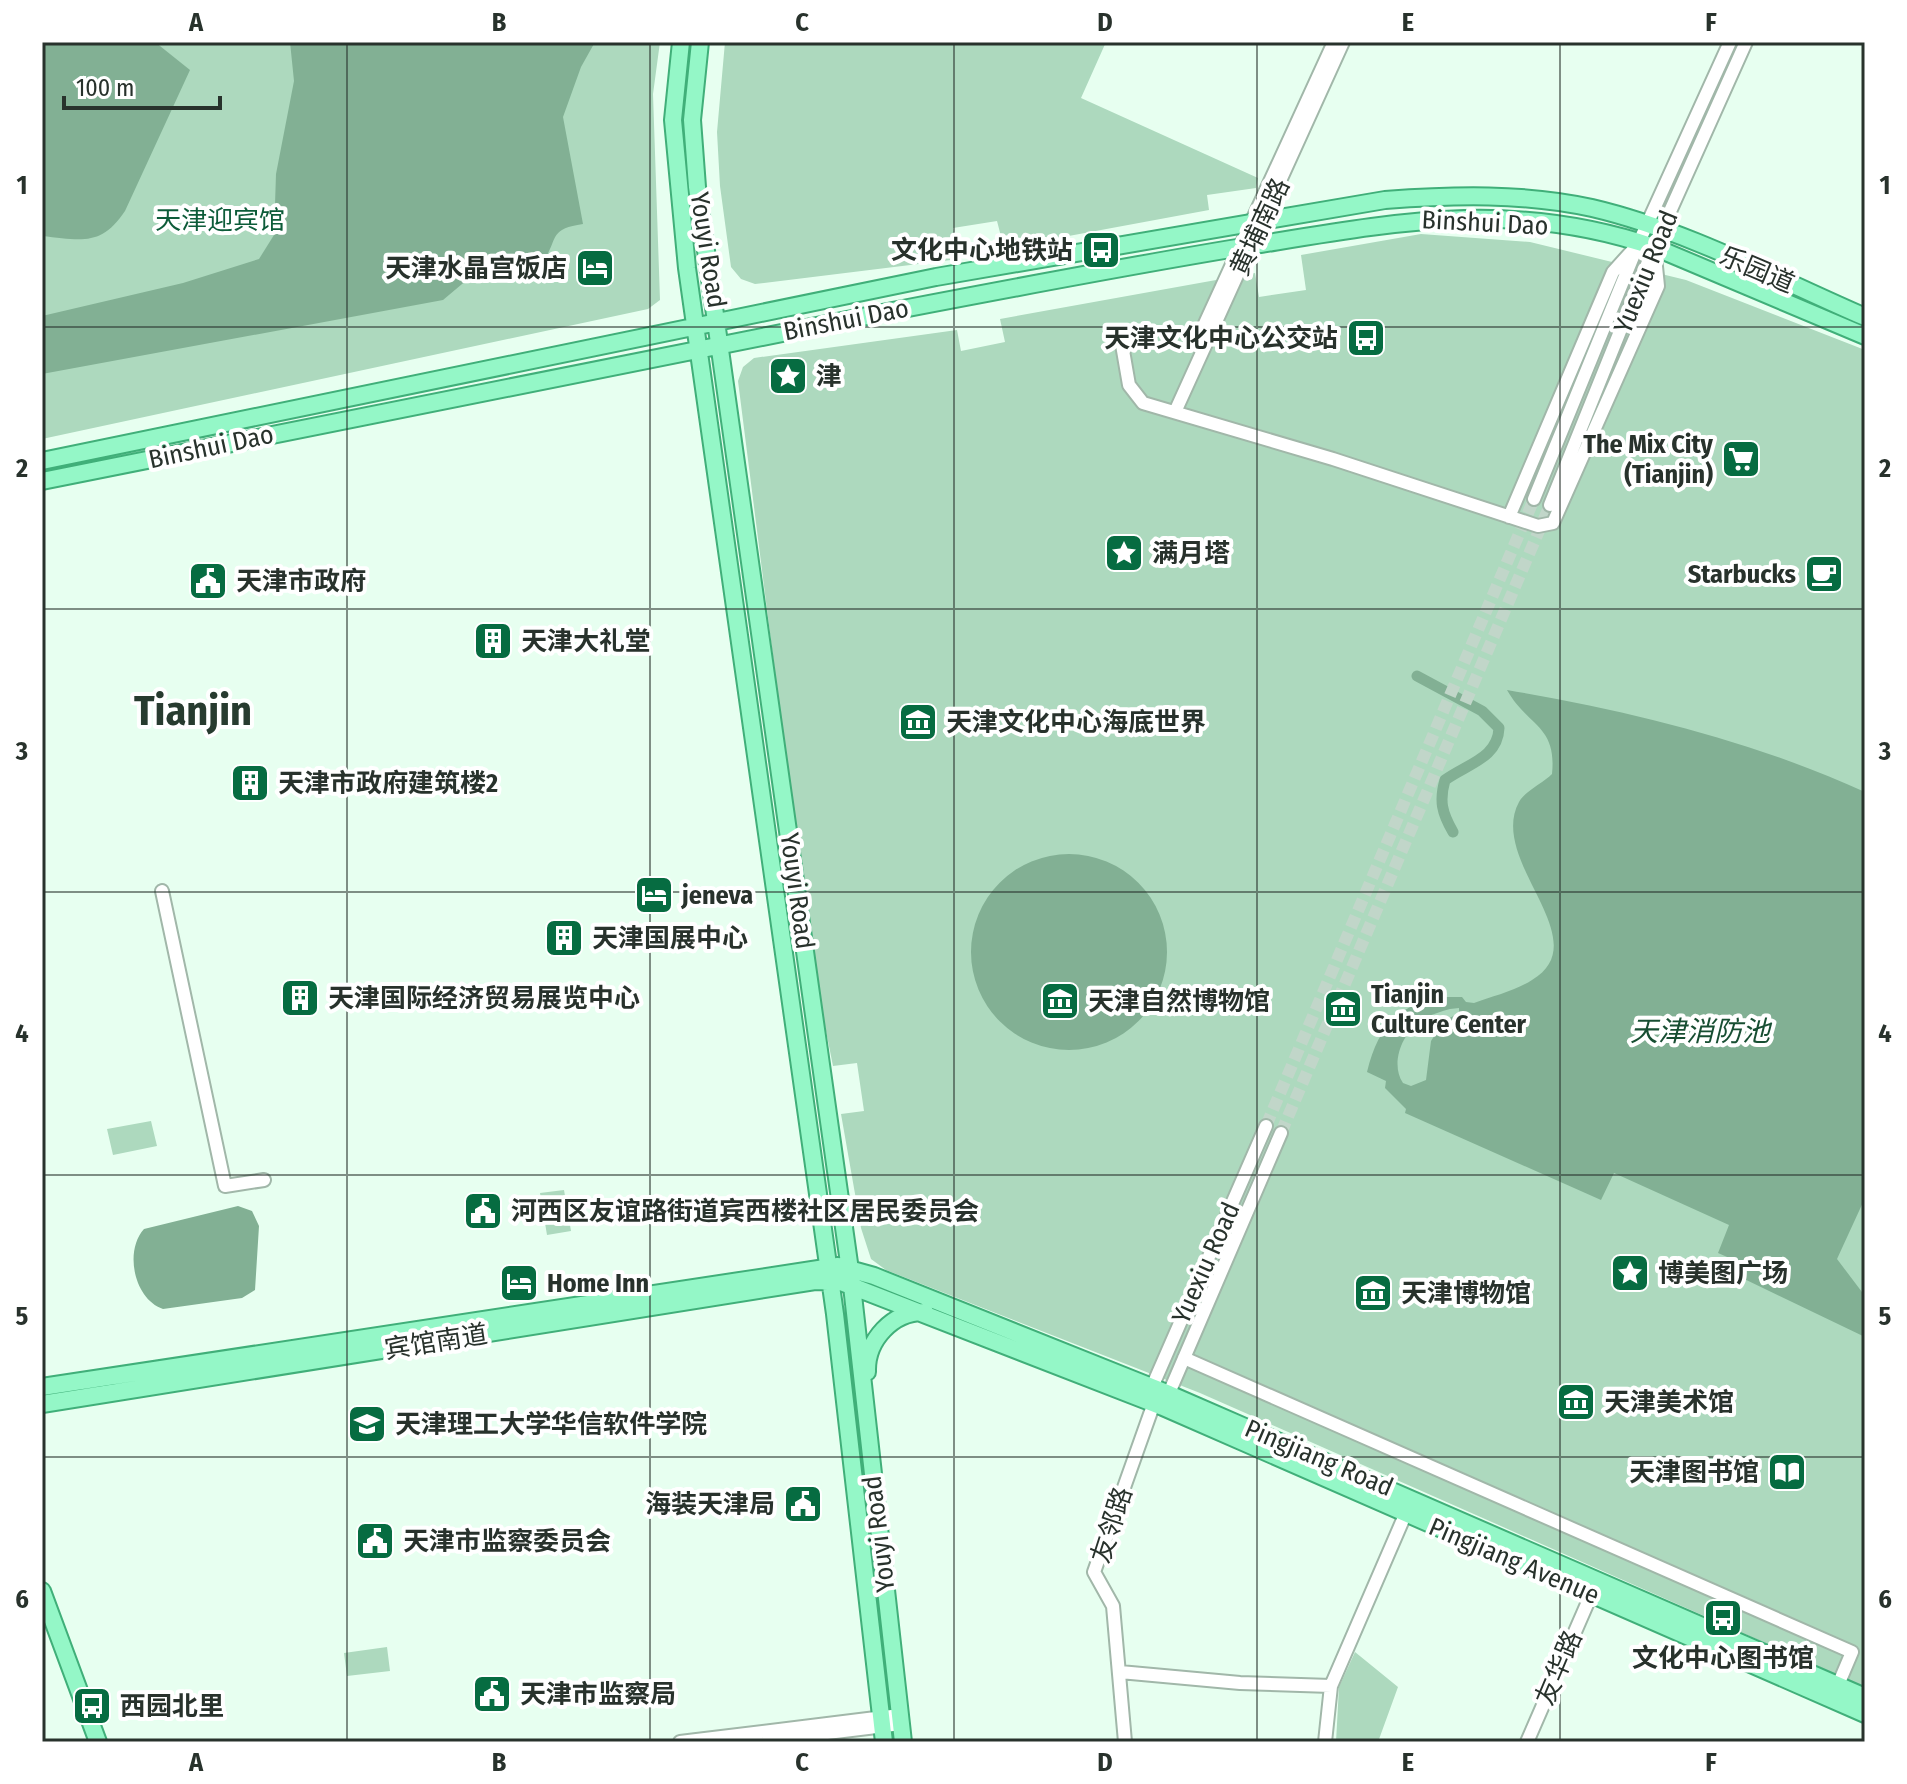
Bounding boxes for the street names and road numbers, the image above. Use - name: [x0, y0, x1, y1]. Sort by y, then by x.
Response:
- street label: 黄埔南路: [1224, 173, 1296, 281]
- street label: Youyi Road: [684, 190, 732, 310]
- street label: Binshui Dao: [1421, 204, 1549, 242]
- street label: Yuexiu Road: [1607, 206, 1685, 338]
- street label: 乐园道: [1715, 240, 1799, 300]
- street label: Binshui Dao: [781, 293, 911, 347]
- street label: Binshui Dao: [146, 419, 276, 475]
- street label: Youyi Road: [774, 831, 820, 951]
- street label: Yuexiu Road: [1166, 1198, 1246, 1328]
- street label: 宾馆南道: [382, 1319, 490, 1365]
- street label: Pingjiang Road: [1240, 1413, 1398, 1503]
- street label: Youyi Road: [856, 1474, 902, 1594]
- street label: 友邻路: [1085, 1483, 1139, 1567]
- street label: Pingjiang Avenue: [1424, 1511, 1604, 1611]
- street label: 友华路: [1529, 1626, 1589, 1710]

